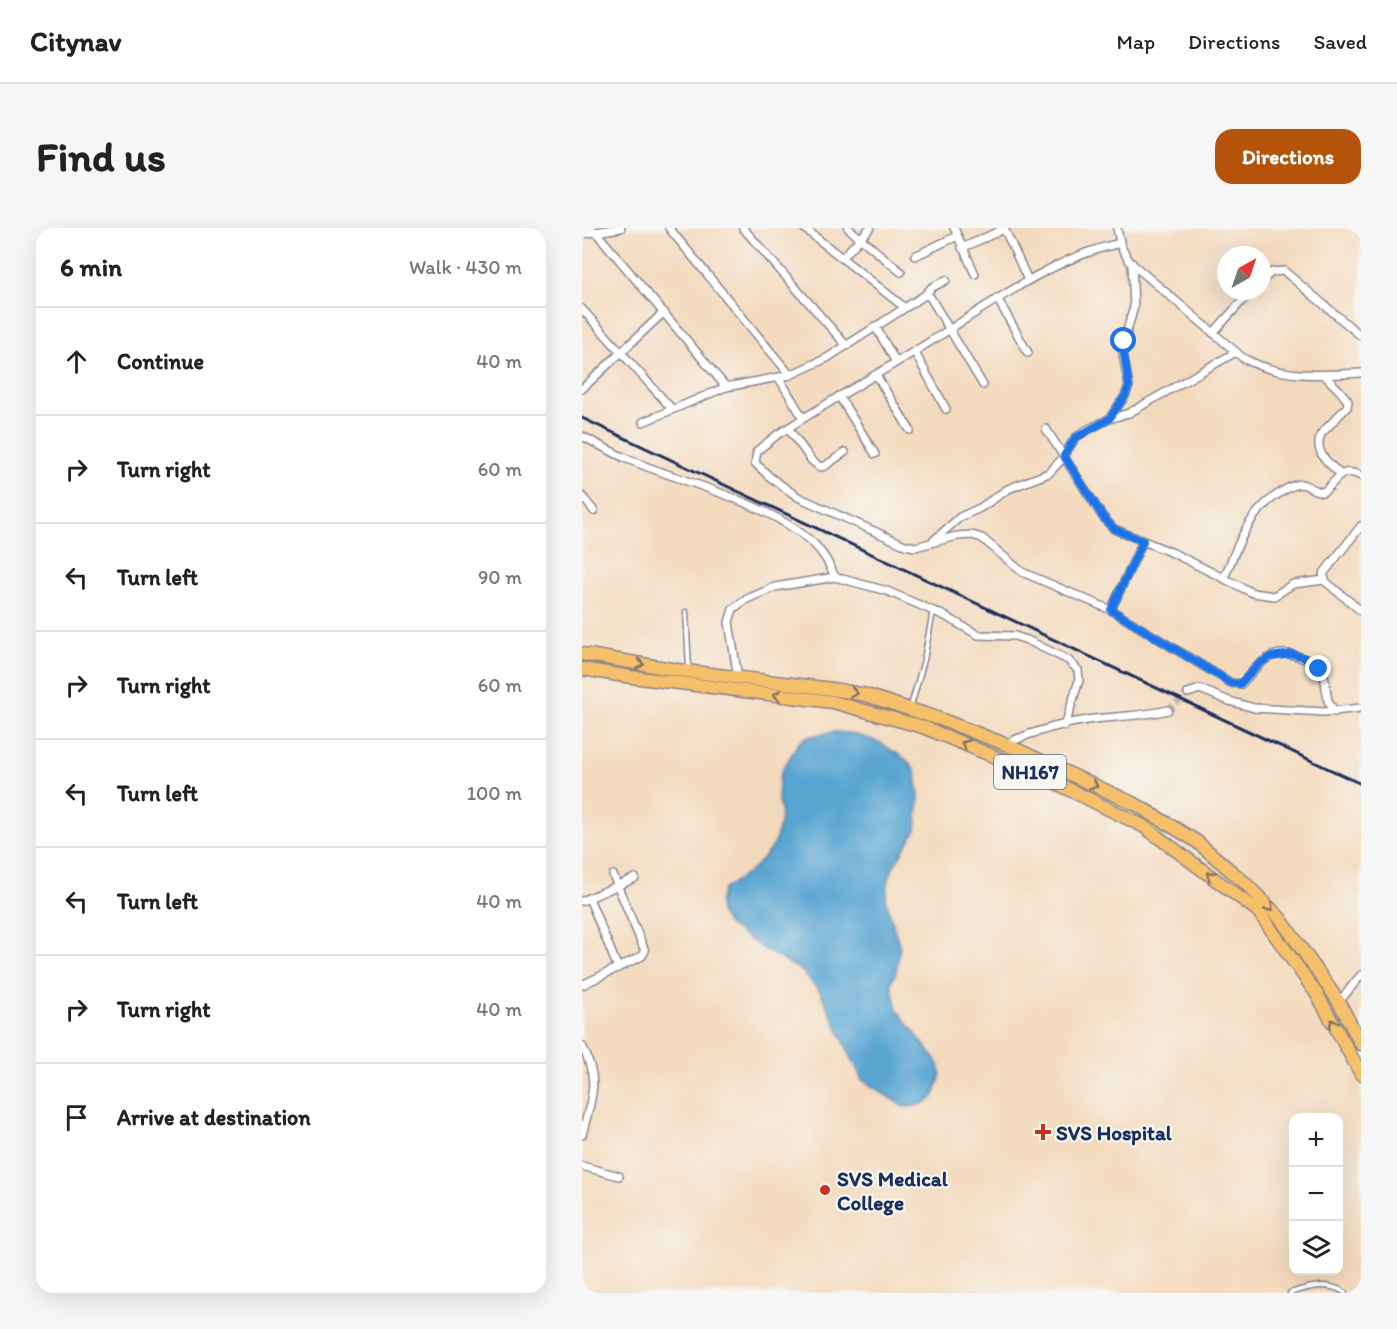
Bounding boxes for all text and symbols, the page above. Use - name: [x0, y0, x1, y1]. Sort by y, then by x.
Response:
- text: Citynav: [30, 24, 121, 58]
- text: Map: [1117, 29, 1155, 54]
- text: Directions: [1188, 29, 1280, 54]
- text: Saved: [1313, 29, 1367, 54]
- button: Directions: [1215, 129, 1361, 184]
- text: Find us: [36, 131, 166, 182]
- north arrow: [1217, 246, 1271, 300]
- text: 6 min: [60, 251, 122, 283]
- text: Walk · 430 m: [409, 255, 522, 279]
- route start: [1110, 327, 1136, 353]
- icon: ahead: [60, 345, 93, 378]
- text: Continue: [117, 348, 204, 375]
- text: 40 m: [476, 349, 522, 373]
- icon: right: [60, 453, 93, 486]
- text: Turn right: [117, 456, 211, 483]
- text: 60 m: [478, 457, 522, 481]
- icon: left: [60, 561, 93, 594]
- text: Turn left: [117, 564, 198, 591]
- text: 90 m: [478, 565, 522, 589]
- route end: [1305, 655, 1331, 681]
- one-way arrow: [634, 657, 644, 670]
- icon: right: [60, 669, 93, 702]
- text: Turn right: [117, 672, 211, 699]
- text: 60 m: [478, 673, 522, 697]
- one-way arrow: [848, 686, 858, 699]
- one-way arrow: [772, 689, 782, 701]
- one-way arrow: [960, 740, 971, 752]
- road number: NH167: [994, 755, 1066, 789]
- icon: left: [60, 777, 93, 810]
- one-way arrow: [1087, 778, 1098, 790]
- text: Turn left: [117, 780, 198, 807]
- text: 100 m: [467, 781, 522, 805]
- one-way arrow: [1205, 872, 1216, 883]
- icon: left: [60, 885, 93, 918]
- text: Turn left: [117, 888, 198, 915]
- text: 40 m: [476, 889, 522, 913]
- one-way arrow: [1262, 900, 1273, 911]
- icon: right: [60, 993, 93, 1026]
- text: Turn right: [117, 996, 211, 1023]
- text: 40 m: [476, 997, 522, 1021]
- one-way arrow: [1329, 1019, 1340, 1029]
- icon: arrive: [60, 1101, 93, 1134]
- text: Arrive at destination: [117, 1104, 311, 1131]
- map controls: [1289, 1113, 1343, 1275]
- button: +: [1289, 1113, 1343, 1167]
- place label: SVS Hospital: [1056, 1120, 1173, 1146]
- marker: SVS Hospital: [1034, 1123, 1052, 1141]
- place label: SVS Medical College: [837, 1166, 949, 1216]
- button: −: [1289, 1167, 1343, 1221]
- marker: SVS Medical College: [818, 1183, 832, 1197]
- button: layers: [1289, 1221, 1343, 1275]

